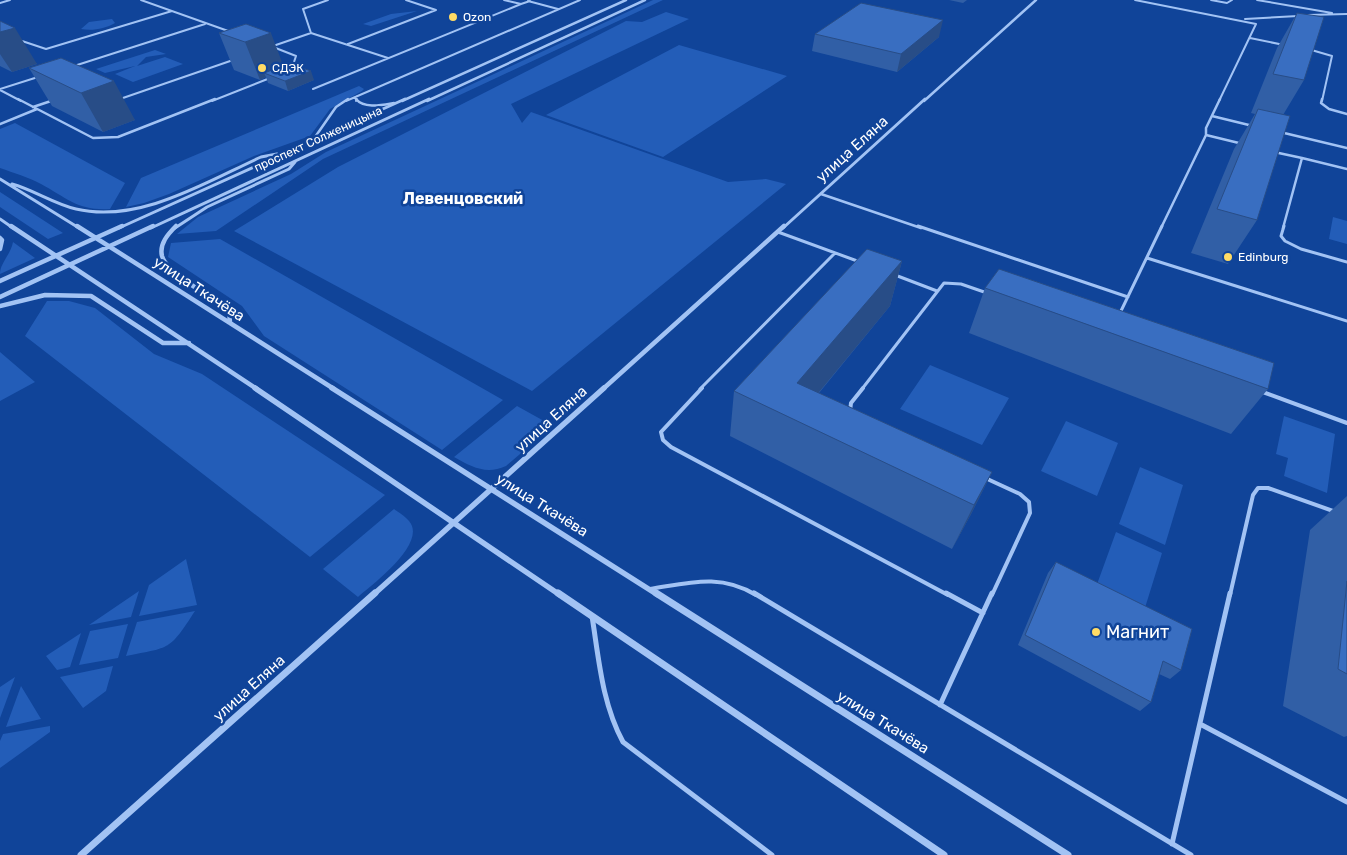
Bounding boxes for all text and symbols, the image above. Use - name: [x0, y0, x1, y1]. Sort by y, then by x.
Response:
- place label: Ozon: [463, 10, 491, 24]
- marker: Ozon: [447, 11, 459, 23]
- place label: СДЭК: [272, 61, 304, 75]
- marker: СДЭК: [256, 62, 268, 74]
- street label: проспект Солженицына: [252, 103, 384, 175]
- street label: улица Еляна: [812, 112, 892, 186]
- district label: Левенцовский: [403, 189, 523, 208]
- place label: Edinburg: [1238, 250, 1288, 264]
- marker: Edinburg: [1222, 251, 1234, 263]
- street label: улица Ткачёва: [150, 253, 248, 325]
- street label: улица Еляна: [511, 382, 591, 456]
- street label: улица Ткачёва: [493, 470, 591, 540]
- place label: Магнит: [1106, 621, 1169, 643]
- marker: Магнит: [1090, 626, 1102, 638]
- street label: улица Еляна: [209, 651, 289, 725]
- street label: улица Ткачёва: [834, 687, 932, 757]

